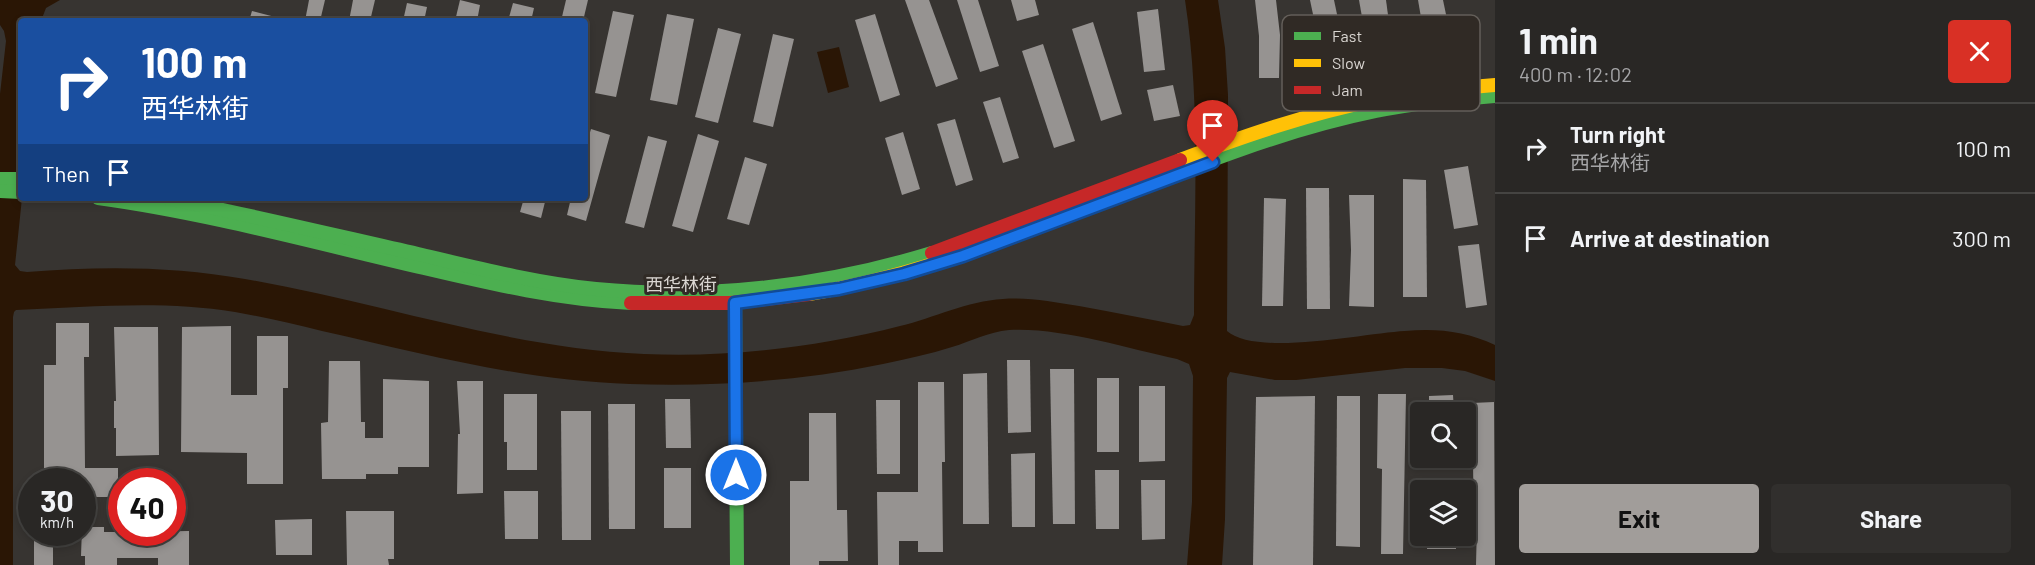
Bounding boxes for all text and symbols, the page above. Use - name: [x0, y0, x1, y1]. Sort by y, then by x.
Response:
- legend: [1282, 15, 1480, 111]
- text: 1 min: [1519, 18, 1598, 61]
- button: close: [1948, 20, 2011, 83]
- text: Fast: [1332, 26, 1362, 45]
- text: 100 m: [141, 36, 247, 86]
- icon: right: [42, 42, 120, 120]
- text: Slow: [1332, 53, 1365, 72]
- text: 400 m · 12:02: [1519, 62, 1632, 86]
- text: Jam: [1332, 80, 1363, 99]
- text: 西华林街: [141, 91, 249, 123]
- pin: [1187, 100, 1238, 162]
- icon: arrive: [1196, 109, 1229, 142]
- text: Turn right: [1570, 121, 1665, 147]
- icon: right: [1519, 132, 1552, 165]
- text: 100 m: [1956, 135, 2011, 161]
- text: 西华林街: [1570, 150, 1650, 174]
- icon: arrive: [102, 156, 135, 189]
- text: Then: [42, 160, 90, 186]
- icon: arrive: [1519, 222, 1552, 255]
- text: Arrive at destination: [1570, 225, 1769, 251]
- text: 300 m: [1952, 225, 2011, 251]
- street label: 西华林街: [645, 273, 717, 295]
- map controls: [1410, 402, 1476, 546]
- button: search: [1410, 402, 1476, 468]
- position arrow: [704, 443, 768, 507]
- speed limit sign: 40: [108, 468, 186, 546]
- button: layers: [1410, 480, 1476, 546]
- text: 30: [40, 482, 74, 518]
- button: Exit: [1519, 484, 1759, 553]
- button: Share: [1771, 484, 2011, 553]
- text: km/h: [40, 513, 74, 531]

